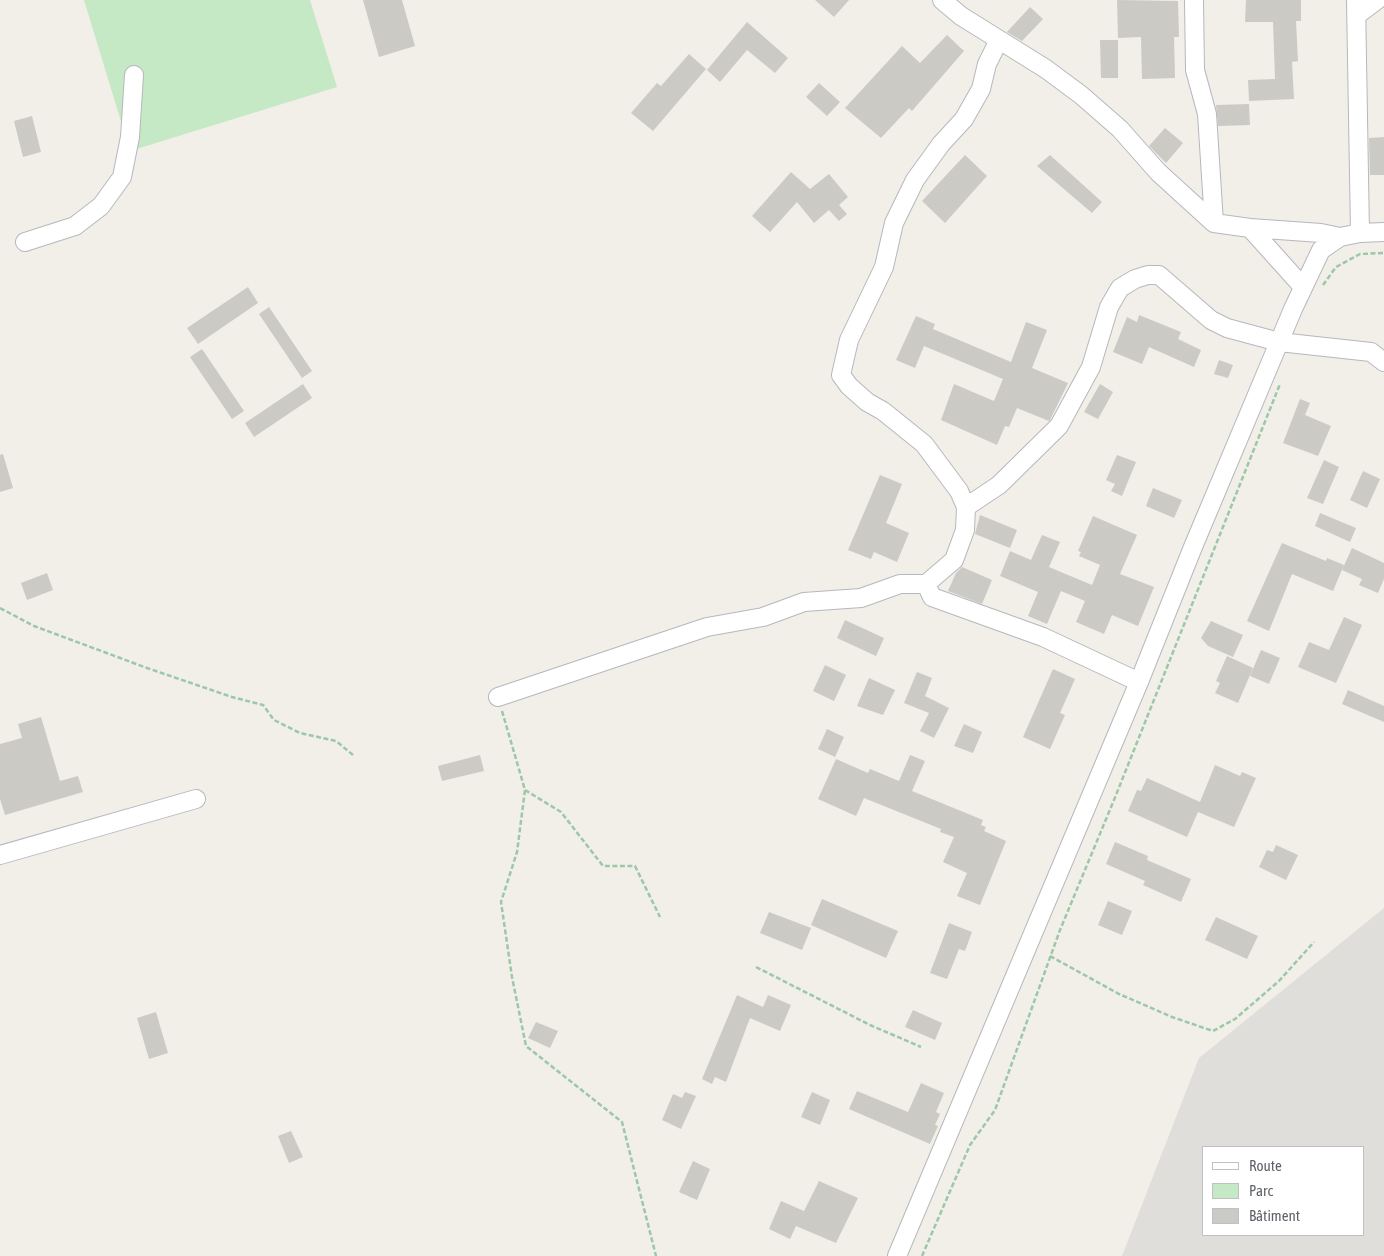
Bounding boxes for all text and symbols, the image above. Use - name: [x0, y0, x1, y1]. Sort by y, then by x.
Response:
- legend: [1202, 1146, 1364, 1236]
- text: Route: [1249, 1157, 1282, 1174]
- text: Parc: [1249, 1182, 1273, 1199]
- text: Bâtiment: [1249, 1207, 1300, 1224]

